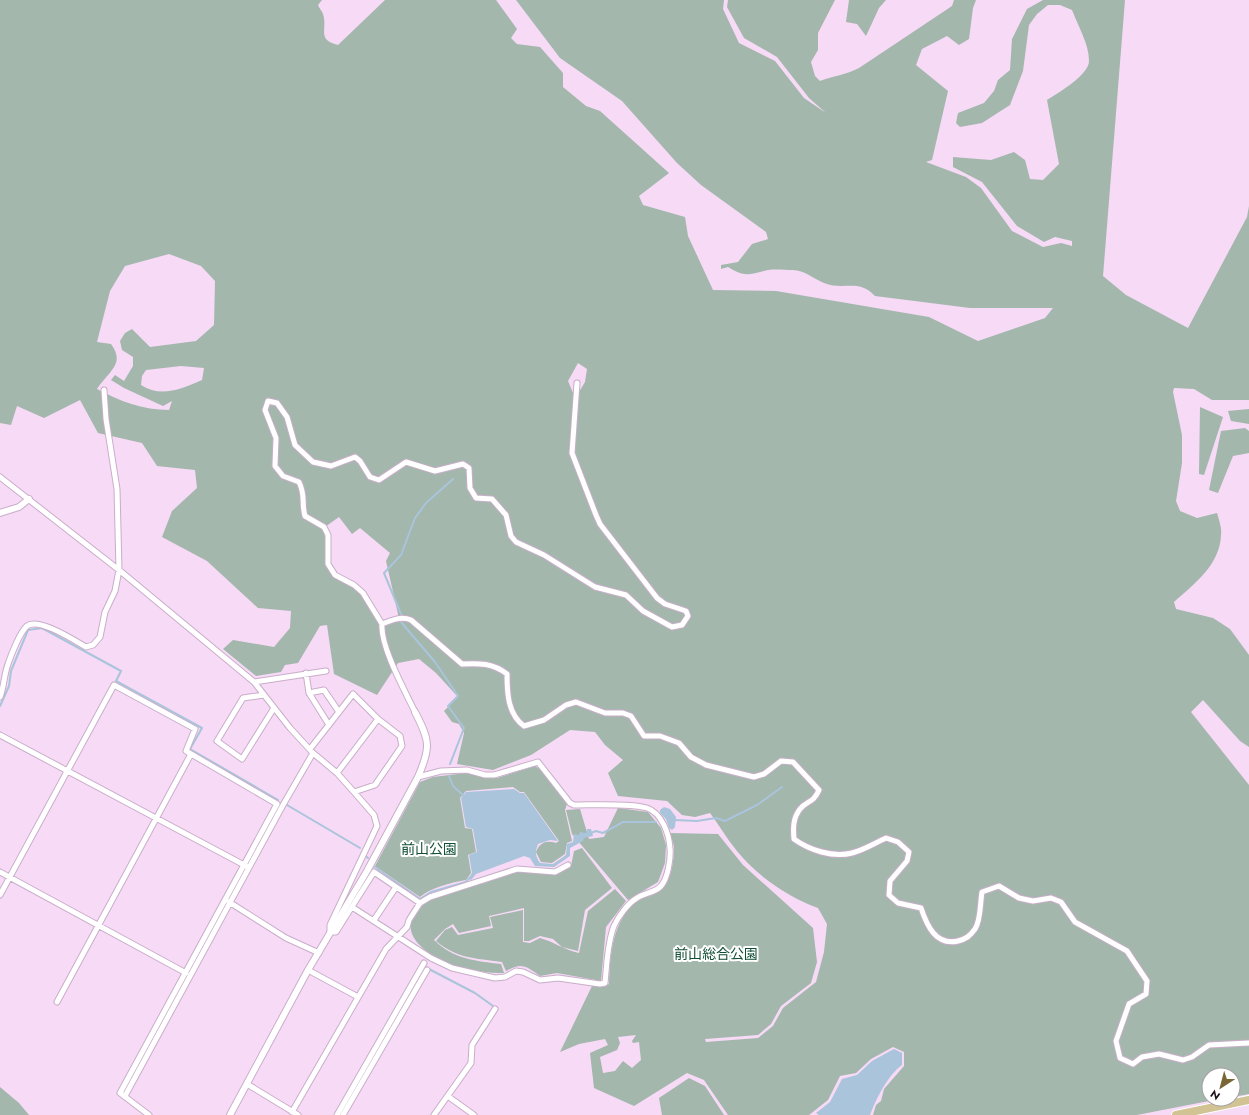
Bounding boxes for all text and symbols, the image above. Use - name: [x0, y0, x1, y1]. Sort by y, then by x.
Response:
- park label: 前山公園: [401, 839, 457, 859]
- park label: 前山総合公園: [674, 944, 758, 964]
- north arrow: [1201, 1067, 1241, 1107]
- text: N: [1207, 1086, 1223, 1104]

